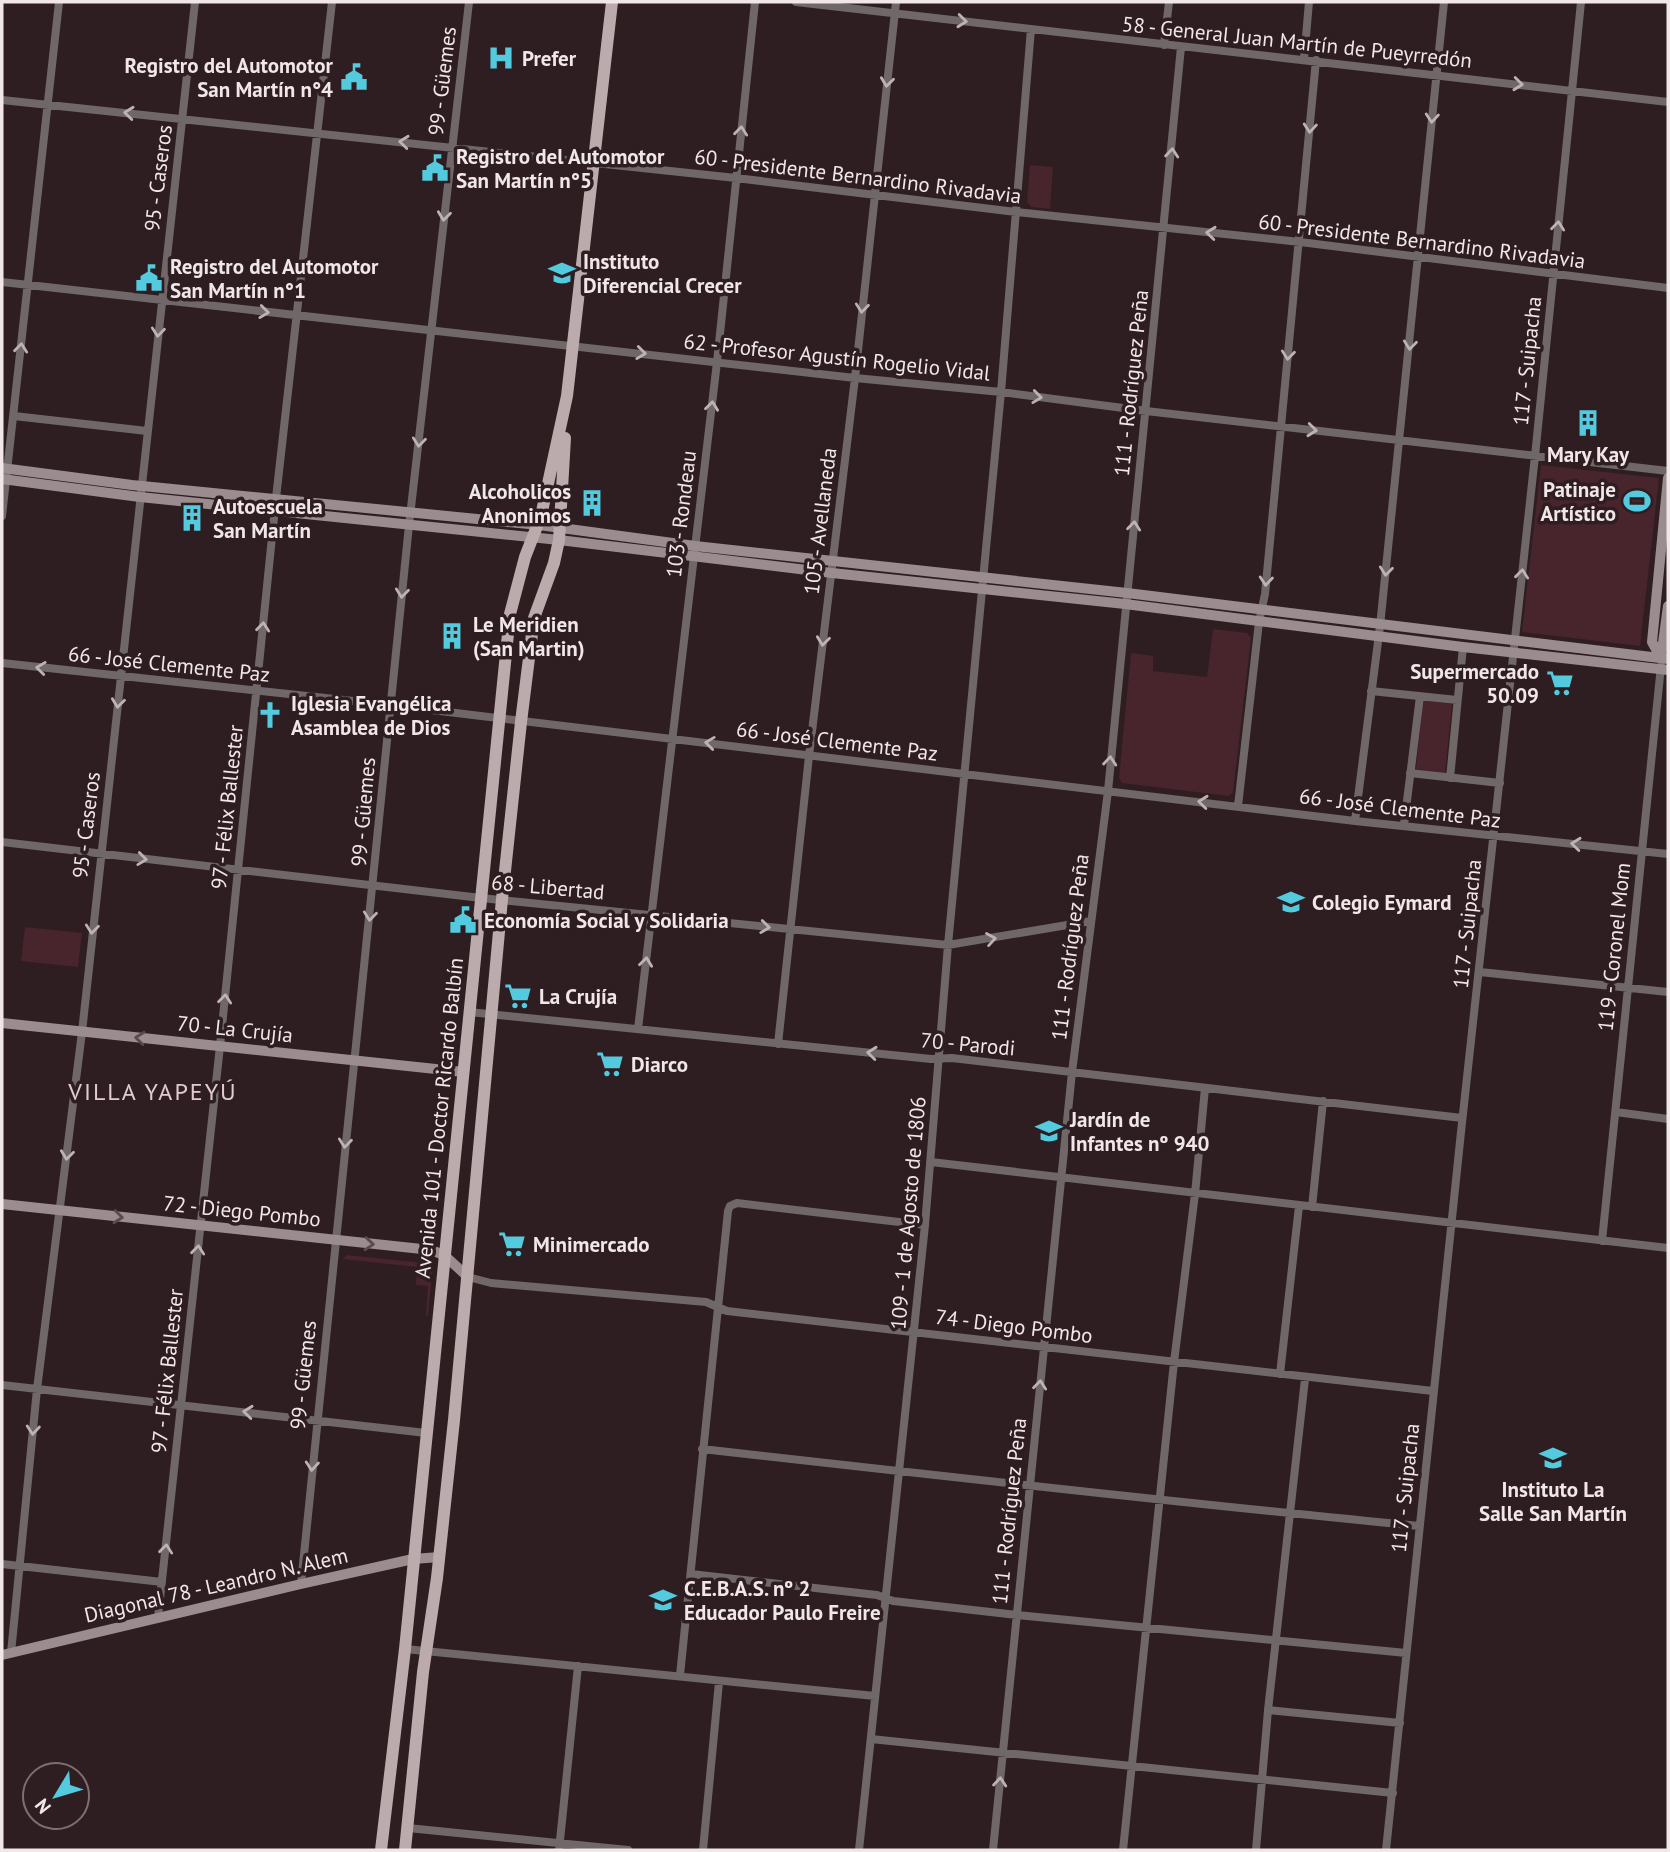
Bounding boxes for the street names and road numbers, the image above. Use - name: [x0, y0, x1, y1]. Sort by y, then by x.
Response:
- street label: 58 - General Juan Martín de Pueyrredón: [1121, 10, 1473, 74]
- street label: 99 - Güemes: [422, 25, 462, 137]
- street label: 95 - Caseros: [138, 123, 178, 233]
- street label: 60 - Presidente Bernardino Rivadavia: [693, 143, 1023, 209]
- street label: 60 - Presidente Bernardino Rivadavia: [1257, 208, 1587, 274]
- street label: 111 - Rodríguez Peña: [1108, 288, 1154, 478]
- street label: 117 - Suipacha: [1507, 295, 1547, 427]
- street label: 62 - Profesor Agustín Rogelio Vidal: [682, 327, 992, 387]
- street label: 105 - Avellaneda: [798, 446, 842, 596]
- street label: 103 - Rondeau: [660, 449, 702, 579]
- street label: 66 - José Clemente Paz: [67, 640, 271, 688]
- street label: 66 - José Clemente Paz: [735, 715, 939, 767]
- street label: 97 - Félix Ballester: [205, 723, 249, 891]
- street label: 99 - Güemes: [345, 756, 381, 868]
- street label: 95 - Caseros: [66, 770, 106, 880]
- street label: 66 - José Clemente Paz: [1298, 782, 1502, 834]
- street label: 111 - Rodríguez Peña: [1045, 852, 1095, 1042]
- street label: 117 - Suipacha: [1447, 858, 1487, 990]
- street label: 119 - Coronel Mom: [1592, 861, 1636, 1033]
- street label: 68 - Libertad: [490, 869, 606, 905]
- street label: Avenida 101 - Doctor Ricardo Balbín: [409, 956, 469, 1280]
- street label: 70 - La Crujía: [176, 1009, 294, 1049]
- street label: 70 - Parodi: [919, 1026, 1017, 1062]
- street label: 109 - 1 de Agosto de 1806: [884, 1095, 932, 1331]
- street label: 72 - Diego Pombo: [162, 1189, 322, 1233]
- street label: 97 - Félix Ballester: [145, 1287, 189, 1455]
- street label: 74 - Diego Pombo: [934, 1303, 1094, 1349]
- street label: 99 - Güemes: [284, 1319, 322, 1431]
- street label: 111 - Rodríguez Peña: [986, 1416, 1032, 1606]
- street label: 117 - Suipacha: [1385, 1422, 1425, 1554]
- street label: Diagonal 78 - Leandro N. Alem: [82, 1541, 350, 1629]

